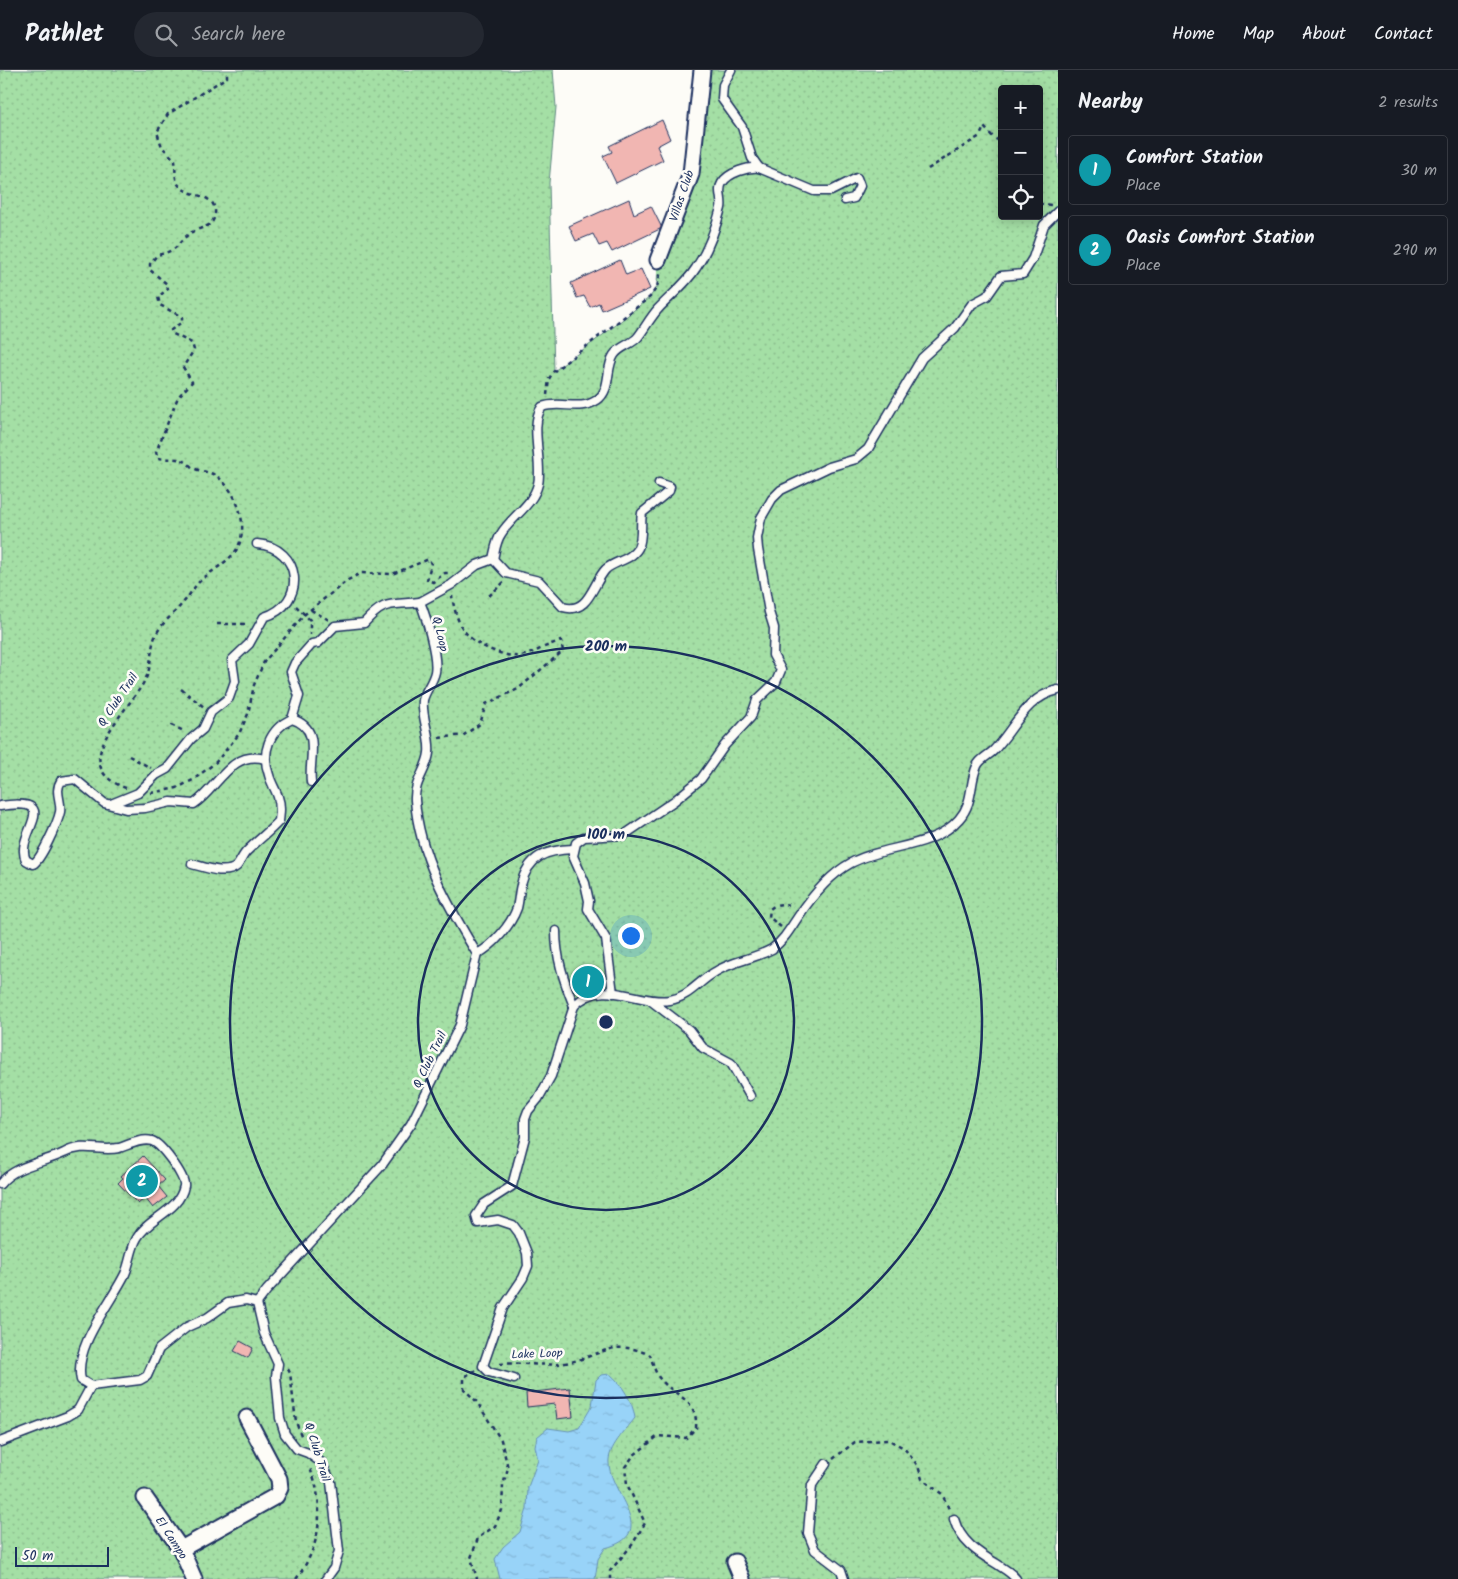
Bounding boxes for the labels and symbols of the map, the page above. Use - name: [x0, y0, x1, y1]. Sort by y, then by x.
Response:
- street label: Villas Club: [664, 167, 700, 224]
- street label: Q Loop: [427, 614, 453, 654]
- text: 200 m: [585, 635, 627, 659]
- street label: Q Club Trail: [93, 669, 143, 731]
- text: 100 m: [587, 823, 625, 847]
- your location: [618, 923, 644, 949]
- pin: 1: [572, 963, 604, 1001]
- centre of rings: [597, 1013, 615, 1031]
- street label: Q Club Trail: [408, 1028, 452, 1092]
- pin: 2: [126, 1162, 158, 1200]
- street label: Lake Loop: [511, 1344, 563, 1364]
- street label: Q Club Trail: [299, 1420, 335, 1484]
- street label: El Campo: [150, 1513, 192, 1563]
- scale bar: [15, 1544, 109, 1567]

